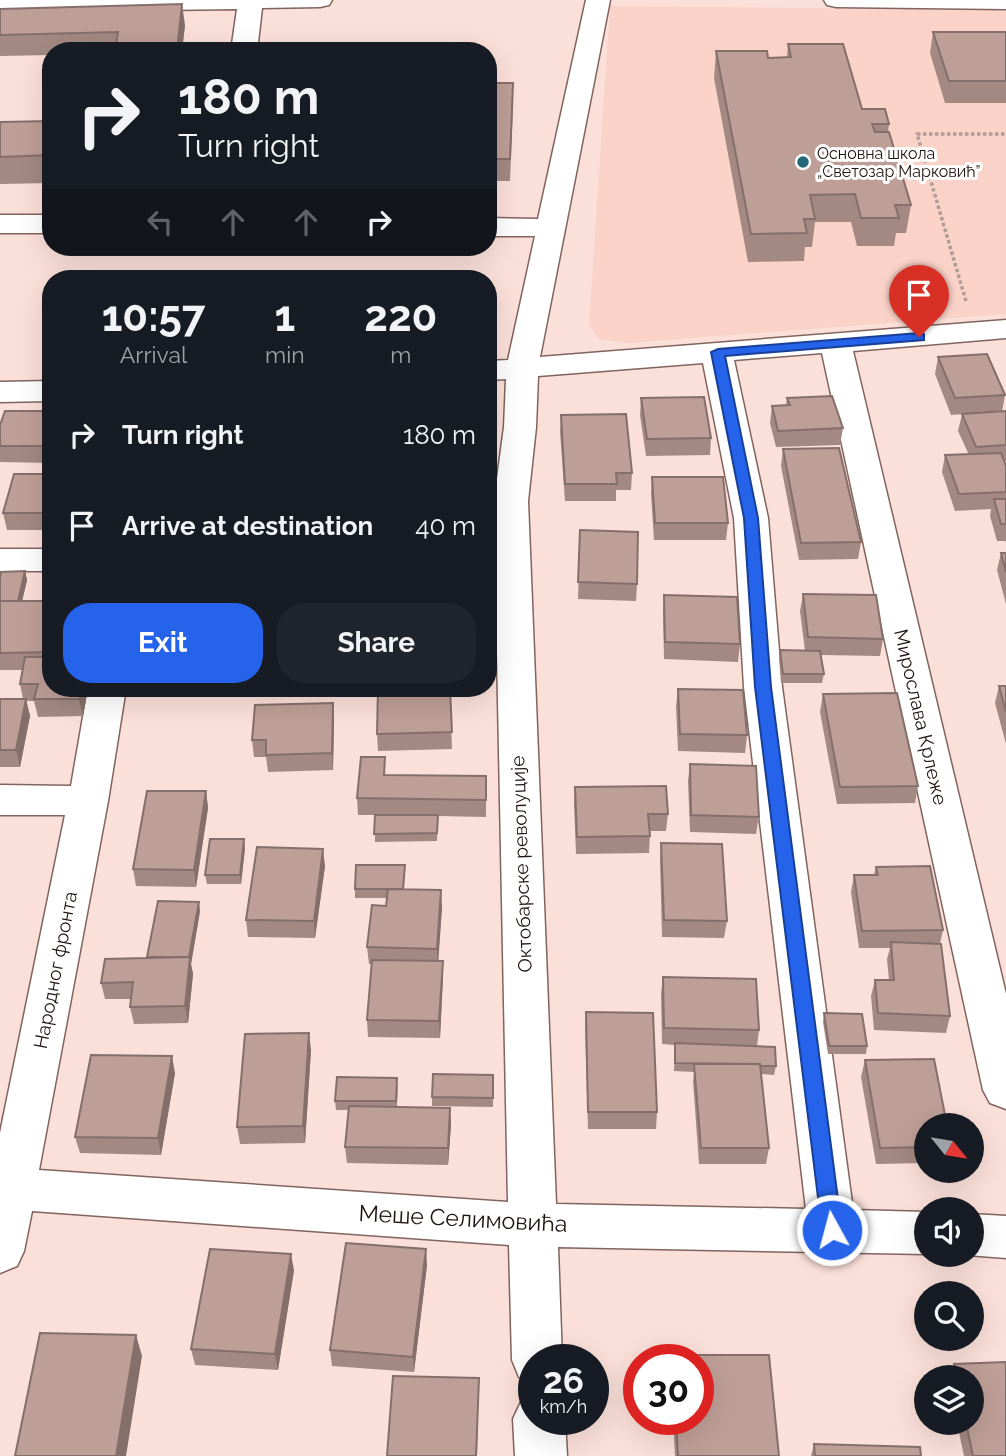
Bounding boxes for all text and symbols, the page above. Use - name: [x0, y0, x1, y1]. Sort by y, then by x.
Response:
- text: 180 m: [178, 68, 319, 125]
- icon: right: [63, 70, 154, 161]
- text: Turn right: [178, 127, 319, 164]
- place label: Основна школа „Светозар Марковић”: [817, 144, 980, 181]
- marker: Основна школа „Светозар Марковић”: [795, 154, 811, 170]
- icon: left: [141, 203, 179, 241]
- icon: ahead: [214, 203, 252, 241]
- icon: ahead: [287, 203, 325, 241]
- icon: right: [360, 203, 398, 241]
- pin: [889, 265, 949, 337]
- icon: arrive: [900, 276, 938, 314]
- text: 10:57: [102, 292, 205, 341]
- text: 1: [274, 292, 295, 341]
- text: 220: [364, 292, 437, 341]
- text: Arrival: [120, 341, 187, 368]
- text: min: [265, 341, 305, 368]
- text: m: [390, 341, 411, 368]
- icon: right: [63, 416, 101, 454]
- text: Turn right: [122, 420, 243, 450]
- text: 180 m: [403, 420, 476, 450]
- icon: arrive: [63, 507, 101, 545]
- text: Arrive at destination: [122, 511, 373, 541]
- text: 40 m: [415, 511, 476, 541]
- button: Exit: [63, 603, 263, 683]
- button: Share: [277, 603, 476, 683]
- street label: Мирослава Крлеже: [890, 627, 952, 807]
- street label: Октобарске револуције: [506, 755, 536, 973]
- street label: Народног фронта: [29, 889, 81, 1051]
- north arrow: [914, 1113, 984, 1183]
- map controls: [914, 1113, 984, 1435]
- position arrow: [795, 1193, 869, 1267]
- button: sound: [914, 1197, 984, 1267]
- street label: Меше Селимовића: [358, 1199, 568, 1237]
- button: search: [914, 1281, 984, 1351]
- speed limit sign: 30: [623, 1344, 714, 1435]
- text: 26: [543, 1360, 584, 1401]
- button: layers: [914, 1365, 984, 1435]
- text: km/h: [540, 1396, 587, 1417]

